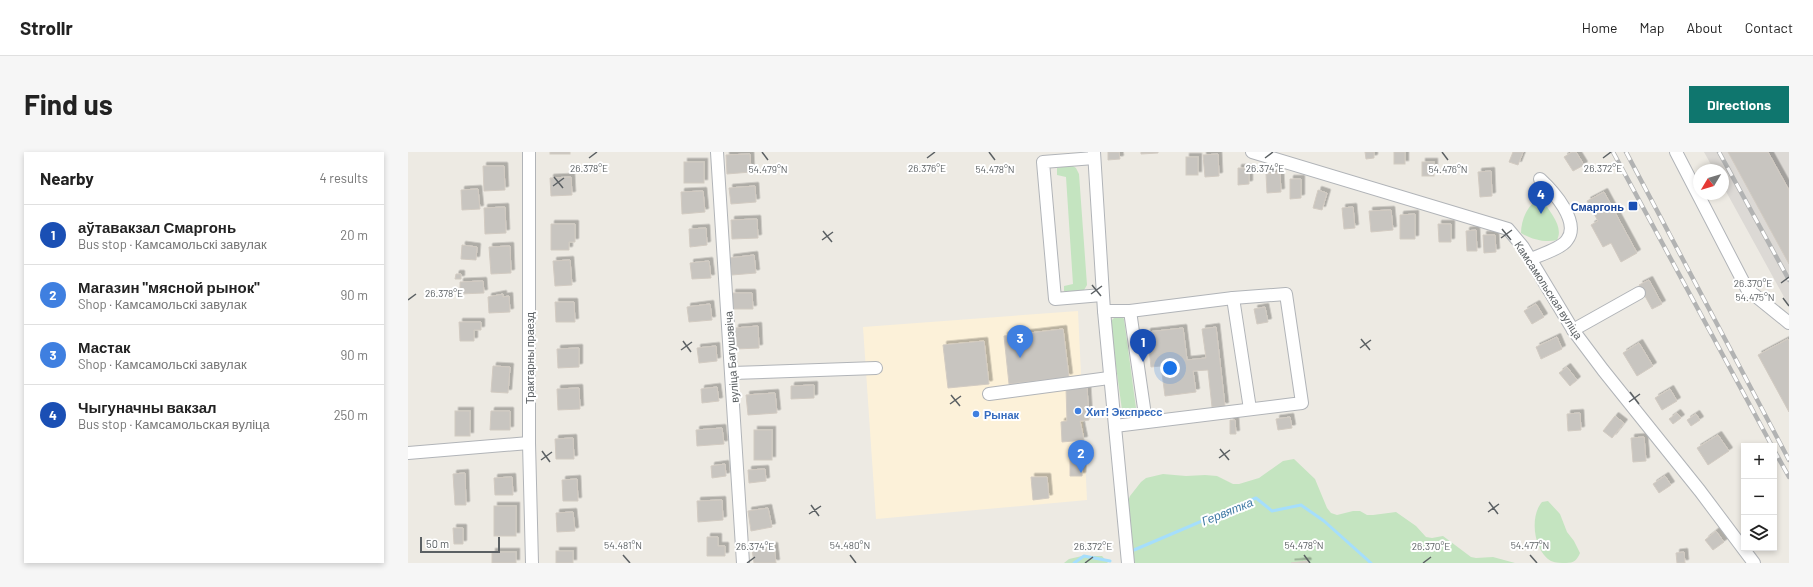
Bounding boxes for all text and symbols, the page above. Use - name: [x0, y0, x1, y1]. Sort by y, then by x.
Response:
- text: Strollr: [20, 16, 73, 39]
- text: Home: [1582, 19, 1618, 36]
- text: Map: [1640, 19, 1664, 36]
- text: About: [1686, 19, 1723, 36]
- text: Contact: [1745, 19, 1793, 36]
- button: Directions: [1689, 86, 1789, 123]
- text: Find us: [24, 87, 113, 121]
- text: 26.378°E: [570, 162, 608, 174]
- text: 26.376°E: [908, 162, 946, 174]
- text: 26.374°E: [1246, 162, 1284, 174]
- text: 26.372°E: [1584, 162, 1622, 174]
- text: 54.479°N: [748, 163, 788, 175]
- text: 54.478°N: [975, 163, 1015, 175]
- text: 54.476°N: [1428, 163, 1468, 175]
- north arrow: [1693, 164, 1729, 200]
- text: Nearby: [40, 168, 94, 188]
- text: 4 results: [320, 170, 368, 186]
- pin: 4: [1528, 181, 1554, 214]
- place label: Смаргонь: [1571, 200, 1624, 213]
- marker: Смаргонь: [1627, 200, 1639, 212]
- text: аўтавакзал Смаргонь: [78, 218, 236, 236]
- text: 1: [51, 227, 55, 243]
- text: 20 m: [340, 227, 368, 243]
- text: Bus stop · Камсамольскі завулак: [78, 236, 267, 252]
- street label: Камсамольская вуліца: [1512, 239, 1586, 342]
- text: 26.370°E: [1734, 277, 1772, 289]
- text: Магазин "мясной рынок": [78, 278, 260, 296]
- text: 2: [49, 287, 57, 303]
- text: 90 m: [341, 287, 368, 303]
- text: 26.378°E: [425, 287, 463, 299]
- text: 54.475°N: [1735, 291, 1775, 303]
- text: Shop · Камсамольскі завулак: [78, 296, 247, 312]
- street label: вуліца Багушэвіча: [721, 310, 741, 403]
- street label: Трактарны праезд: [523, 311, 536, 404]
- pin: 3: [1007, 325, 1033, 358]
- pin: 1: [1130, 329, 1156, 362]
- text: Мастак: [78, 338, 131, 356]
- text: 3: [49, 347, 57, 363]
- text: 90 m: [341, 347, 368, 363]
- text: Shop · Камсамольскі завулак: [78, 356, 247, 372]
- your location: [1160, 358, 1180, 378]
- text: Чыгуначны вакзал: [78, 398, 217, 416]
- place label: Хит! Экспресс: [1086, 405, 1162, 418]
- marker: Хит! Экспресс: [1073, 406, 1083, 416]
- text: 4: [49, 407, 57, 423]
- text: 250 m: [334, 407, 368, 423]
- place label: Рынак: [984, 408, 1019, 421]
- marker: Рынак: [971, 409, 981, 419]
- text: Bus stop · Камсамольская вуліца: [78, 416, 270, 432]
- pin: 2: [1068, 440, 1094, 473]
- map controls: [1741, 443, 1777, 551]
- button: +: [1741, 443, 1777, 479]
- button: −: [1741, 479, 1777, 515]
- water label: Гервятка: [1199, 494, 1255, 529]
- button: layers: [1741, 515, 1777, 551]
- scale bar: [420, 535, 500, 554]
- text: 50 m: [426, 537, 449, 550]
- text: 54.481°N: [604, 539, 642, 551]
- text: 54.480°N: [830, 539, 870, 551]
- text: 54.478°N: [1284, 539, 1324, 551]
- text: 54.477°N: [1511, 539, 1549, 551]
- text: 26.374°E: [736, 540, 774, 552]
- text: 26.372°E: [1074, 540, 1112, 552]
- text: 26.370°E: [1412, 540, 1450, 552]

